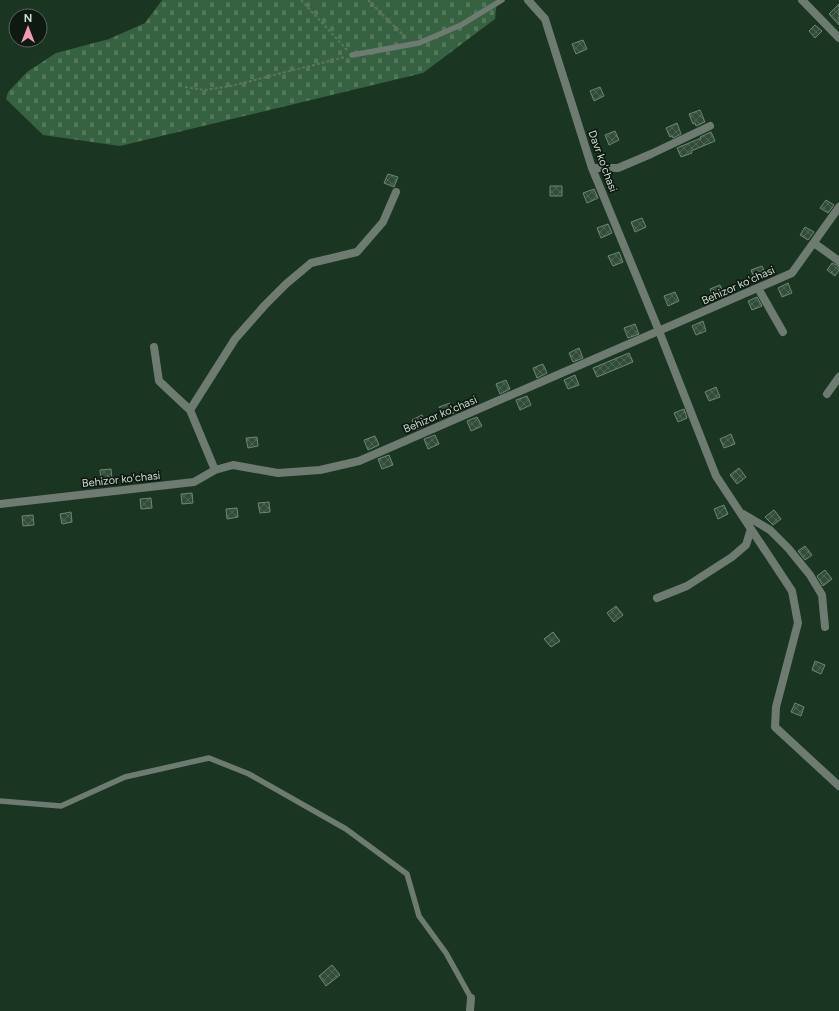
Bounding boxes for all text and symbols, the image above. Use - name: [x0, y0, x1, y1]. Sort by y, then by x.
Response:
- north arrow: [8, 8, 48, 48]
- text: N: [24, 12, 32, 25]
- street label: Davr ko'chasi: [585, 129, 620, 194]
- street label: Behizor ko'chasi: [700, 263, 777, 307]
- street label: Behizor ko'chasi: [401, 393, 479, 436]
- street label: Behizor ko'chasi: [81, 469, 161, 490]

